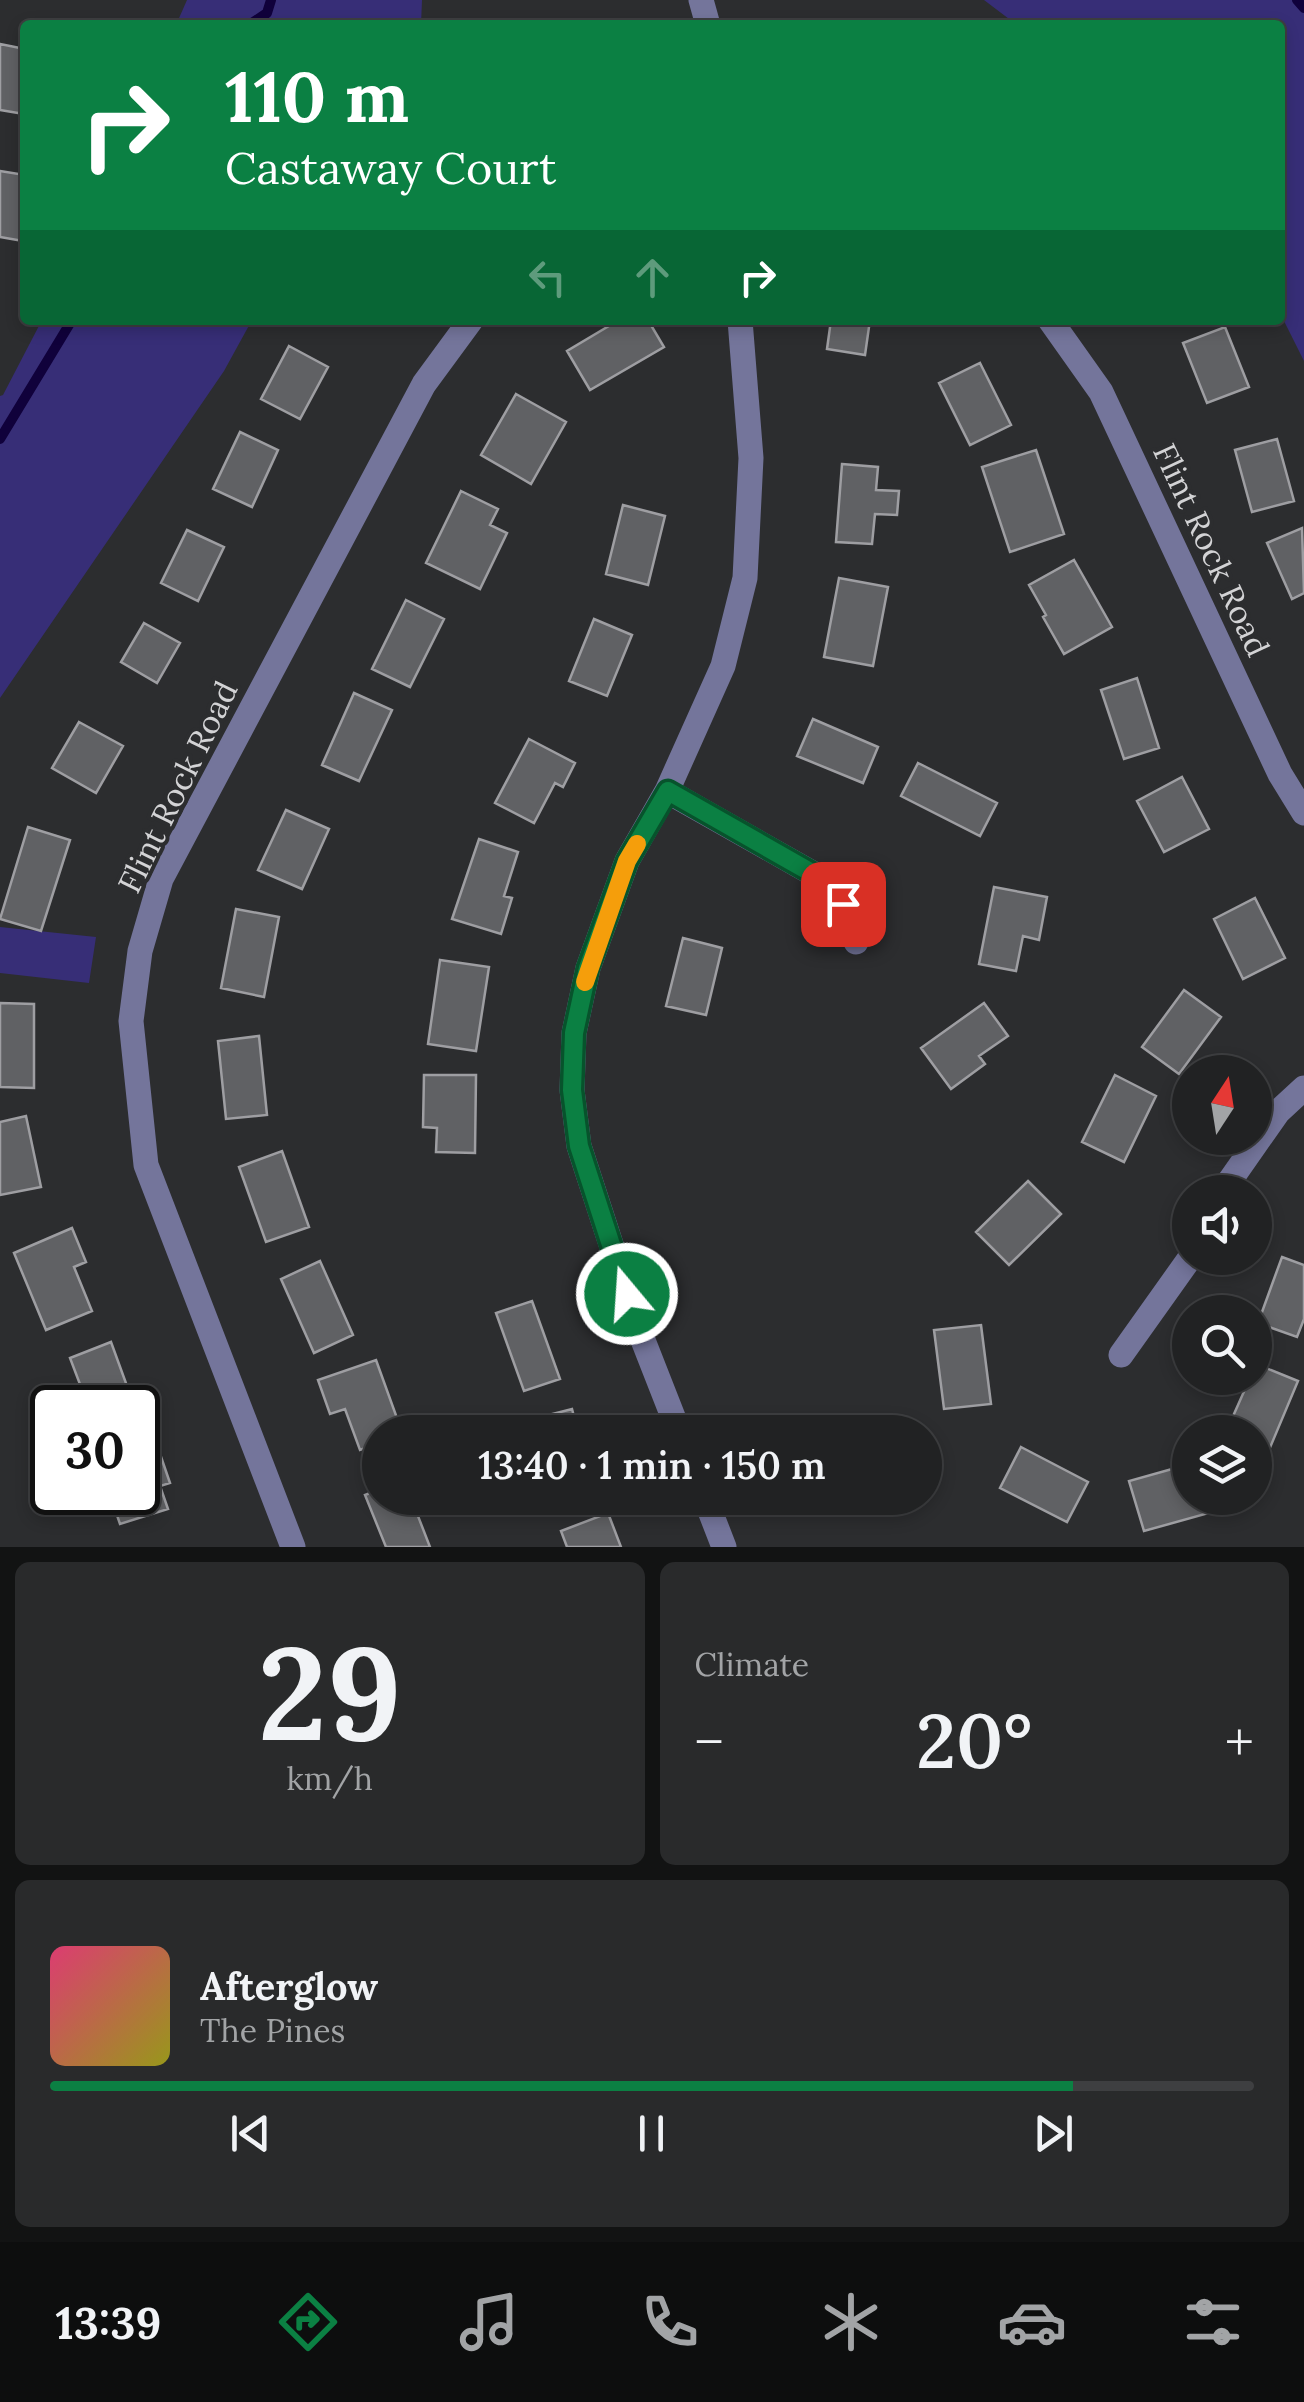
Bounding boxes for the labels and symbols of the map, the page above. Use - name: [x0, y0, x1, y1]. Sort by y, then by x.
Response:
- street label: Flint Rock Road: [1144, 437, 1279, 663]
- street label: Flint Rock Road: [109, 674, 247, 899]
- pin: [801, 862, 886, 947]
- north arrow: [1172, 1055, 1272, 1155]
- position arrow: [575, 1242, 679, 1346]
- speed limit sign: 30: [30, 1385, 160, 1515]

